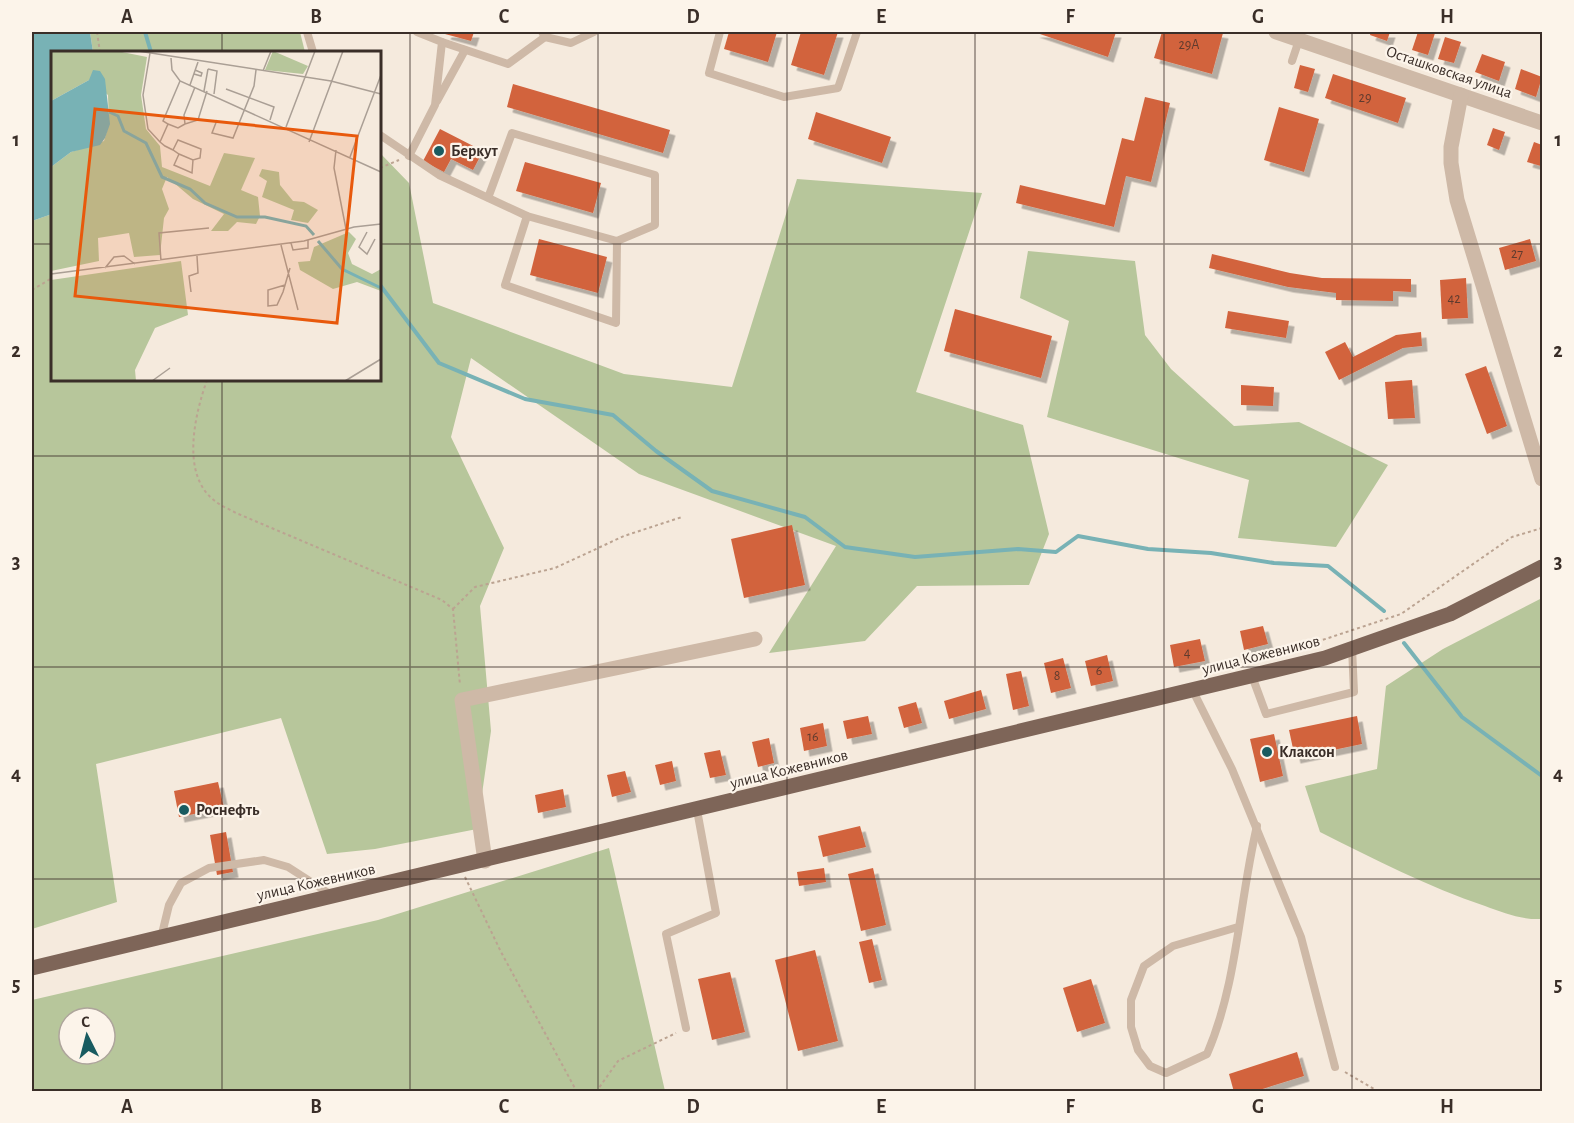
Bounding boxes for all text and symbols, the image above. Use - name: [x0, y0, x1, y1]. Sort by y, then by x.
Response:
- text: A: [121, 7, 133, 27]
- text: B: [310, 7, 322, 27]
- text: C: [499, 7, 510, 27]
- text: D: [686, 7, 700, 27]
- text: E: [876, 7, 886, 27]
- text: F: [1065, 7, 1075, 27]
- text: G: [1252, 7, 1264, 27]
- text: H: [1440, 7, 1454, 27]
- house number: 29А: [1178, 38, 1200, 52]
- street label: Осташковская улица: [1384, 43, 1514, 102]
- inset map: [51, 51, 381, 381]
- house number: 29: [1359, 91, 1371, 105]
- text: 1: [12, 130, 20, 150]
- text: 1: [1554, 130, 1562, 150]
- place label: Беркут: [451, 143, 499, 160]
- marker: Беркут: [432, 144, 446, 158]
- house number: 27: [1511, 247, 1523, 261]
- house number: 42: [1447, 292, 1461, 306]
- text: 2: [11, 341, 21, 361]
- text: 2: [1553, 341, 1563, 361]
- text: 3: [12, 552, 20, 572]
- text: 3: [1554, 552, 1562, 572]
- street label: улица Кожевников: [1200, 633, 1322, 679]
- house number: 4: [1184, 646, 1191, 660]
- house number: 6: [1096, 664, 1102, 678]
- house number: 8: [1054, 669, 1060, 683]
- house number: 16: [807, 730, 819, 744]
- place label: Клаксон: [1279, 744, 1335, 760]
- marker: Клаксон: [1260, 745, 1274, 759]
- street label: улица Кожевников: [728, 747, 850, 793]
- text: 4: [11, 764, 21, 784]
- text: 4: [1553, 764, 1563, 784]
- place label: Роснефть: [196, 802, 260, 818]
- marker: Роснефть: [177, 803, 191, 817]
- street label: улица Кожевников: [254, 861, 377, 905]
- text: 5: [12, 975, 20, 995]
- text: 5: [1554, 975, 1562, 995]
- north arrow: [57, 1006, 117, 1066]
- text: С: [80, 1014, 91, 1030]
- text: A: [121, 1097, 133, 1117]
- text: B: [310, 1097, 322, 1117]
- text: C: [499, 1097, 510, 1117]
- text: D: [686, 1097, 700, 1117]
- text: E: [876, 1097, 886, 1117]
- text: F: [1065, 1097, 1075, 1117]
- text: G: [1252, 1097, 1264, 1117]
- text: H: [1440, 1097, 1454, 1117]

